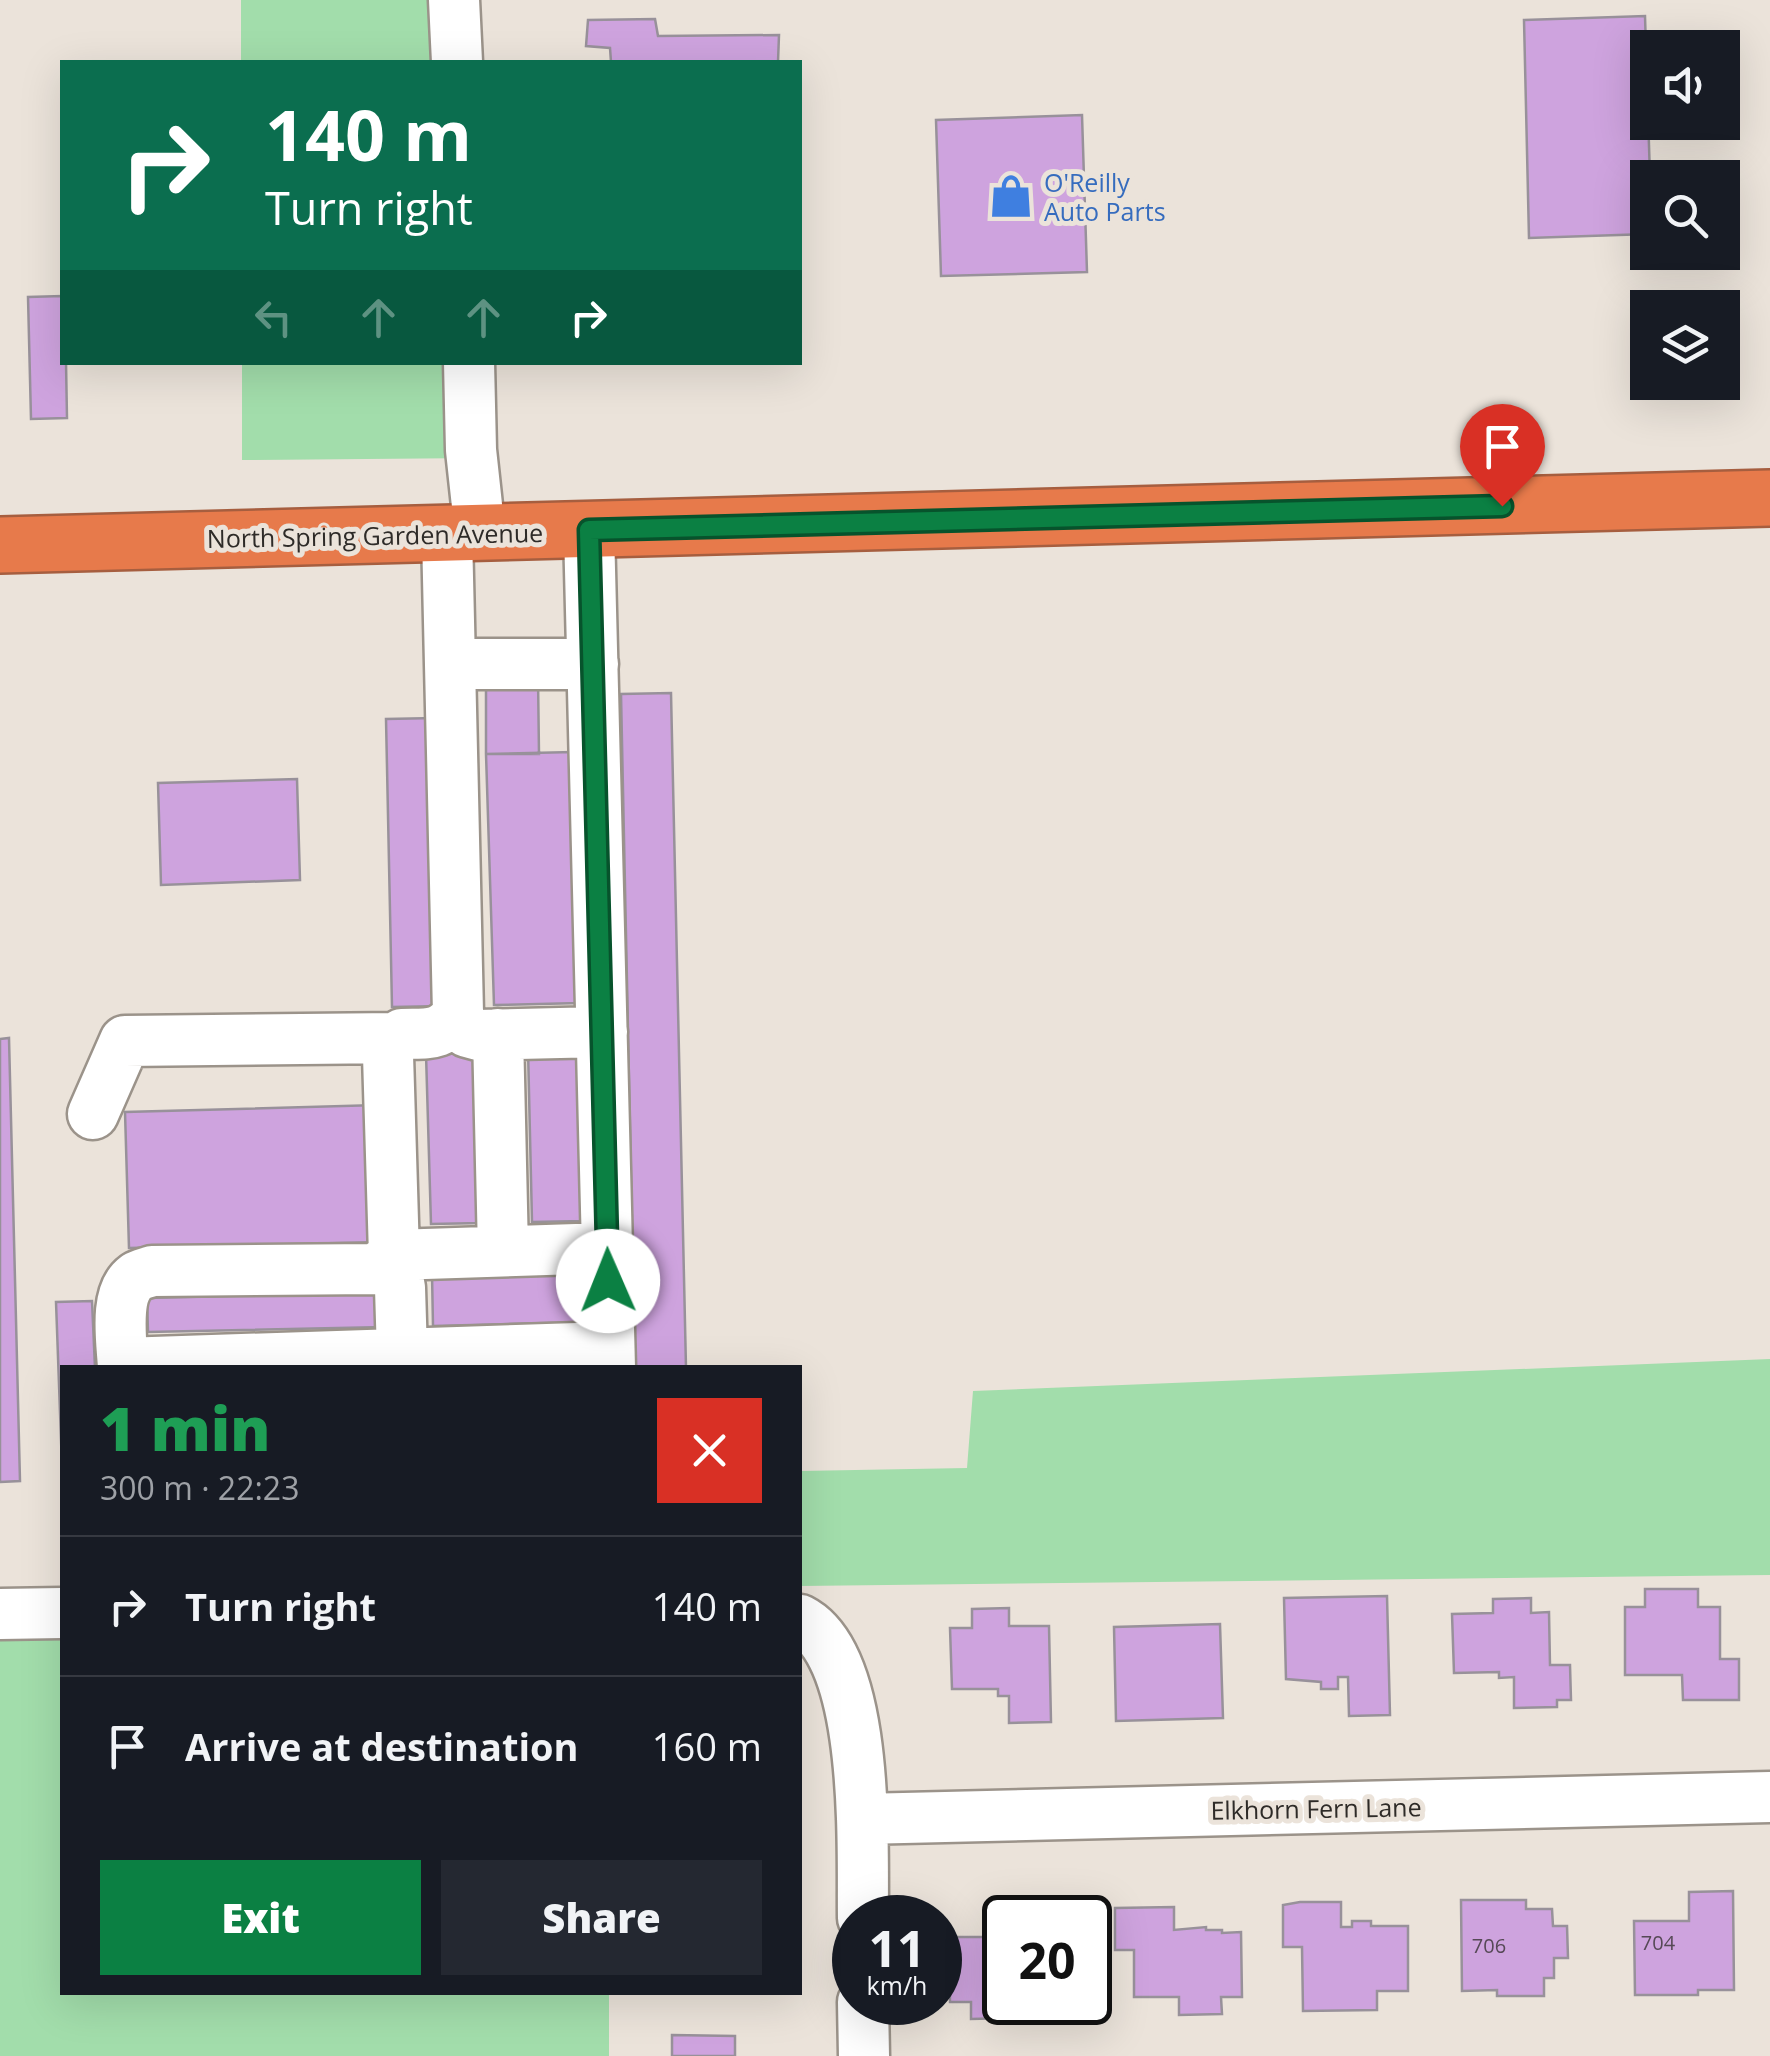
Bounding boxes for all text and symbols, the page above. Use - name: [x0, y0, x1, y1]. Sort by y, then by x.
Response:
- map controls: [1630, 30, 1740, 400]
- button: sound: [1630, 30, 1740, 140]
- text: 140 m: [265, 86, 472, 182]
- icon: right: [100, 100, 230, 230]
- button: search: [1630, 160, 1740, 270]
- place label: O'Reilly Auto Parts: [1044, 165, 1166, 228]
- shop icon: O'Reilly Auto Parts: [987, 172, 1035, 220]
- text: Turn right: [265, 177, 473, 238]
- icon: left: [246, 290, 301, 345]
- icon: ahead: [351, 290, 406, 345]
- icon: ahead: [456, 290, 511, 345]
- icon: right: [561, 290, 616, 345]
- button: layers: [1630, 290, 1740, 400]
- pin: [1460, 404, 1545, 507]
- icon: arrive: [1475, 419, 1530, 474]
- street label: North Spring Garden Avenue: [207, 515, 543, 555]
- position arrow: [556, 1229, 660, 1333]
- text: 1 min: [100, 1387, 270, 1469]
- button: close: [657, 1398, 762, 1503]
- text: 300 m · 22:23: [100, 1466, 299, 1509]
- icon: right: [100, 1579, 155, 1634]
- text: Turn right: [185, 1580, 376, 1632]
- text: 140 m: [652, 1580, 762, 1632]
- icon: arrive: [100, 1719, 155, 1774]
- text: Arrive at destination: [185, 1720, 579, 1772]
- text: 160 m: [652, 1720, 762, 1772]
- street label: Elkhorn Fern Lane: [1210, 1789, 1422, 1827]
- button: Exit: [100, 1860, 421, 1975]
- button: Share: [441, 1860, 762, 1975]
- speed limit sign: 20: [982, 1895, 1112, 2025]
- text: 11: [868, 1914, 926, 1982]
- house number: 704: [1641, 1929, 1676, 1956]
- house number: 706: [1472, 1932, 1506, 1959]
- text: km/h: [867, 1968, 927, 2002]

